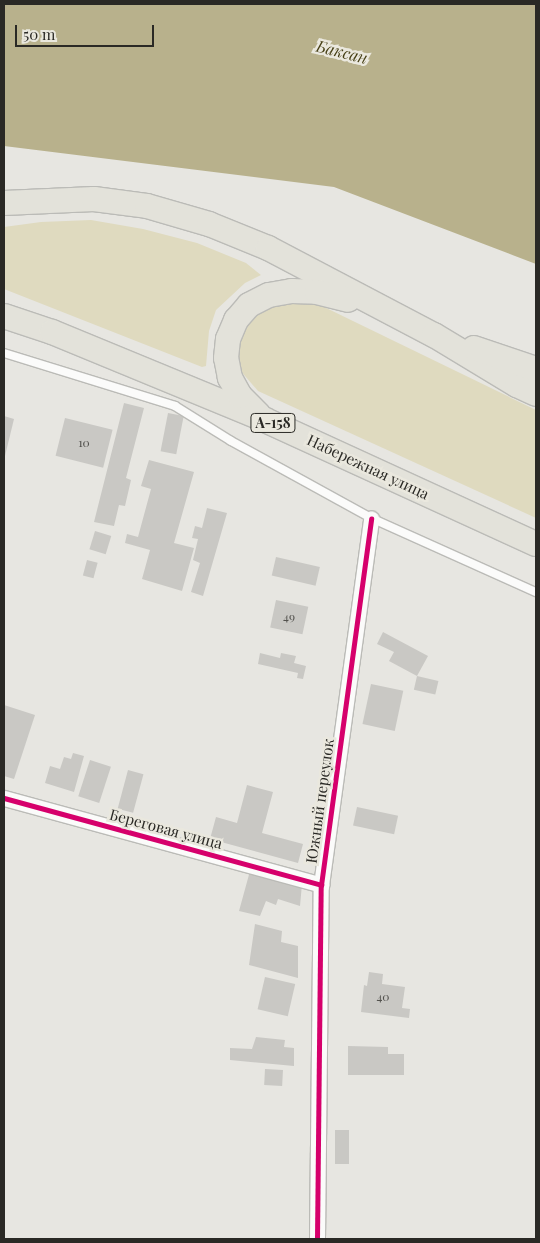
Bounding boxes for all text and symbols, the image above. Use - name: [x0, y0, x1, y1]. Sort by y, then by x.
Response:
- scale bar: [18, 15, 156, 47]
- text: 50 m: [23, 24, 55, 44]
- water label: Баксан: [314, 36, 370, 68]
- road number: А-158: [249, 412, 297, 434]
- street label: Набережная улица: [304, 431, 432, 503]
- house number: 10: [78, 436, 90, 450]
- house number: 49: [283, 610, 295, 624]
- street label: Южный переулок: [302, 738, 338, 864]
- street label: Береговая улица: [108, 805, 224, 853]
- house number: 40: [376, 990, 390, 1004]

